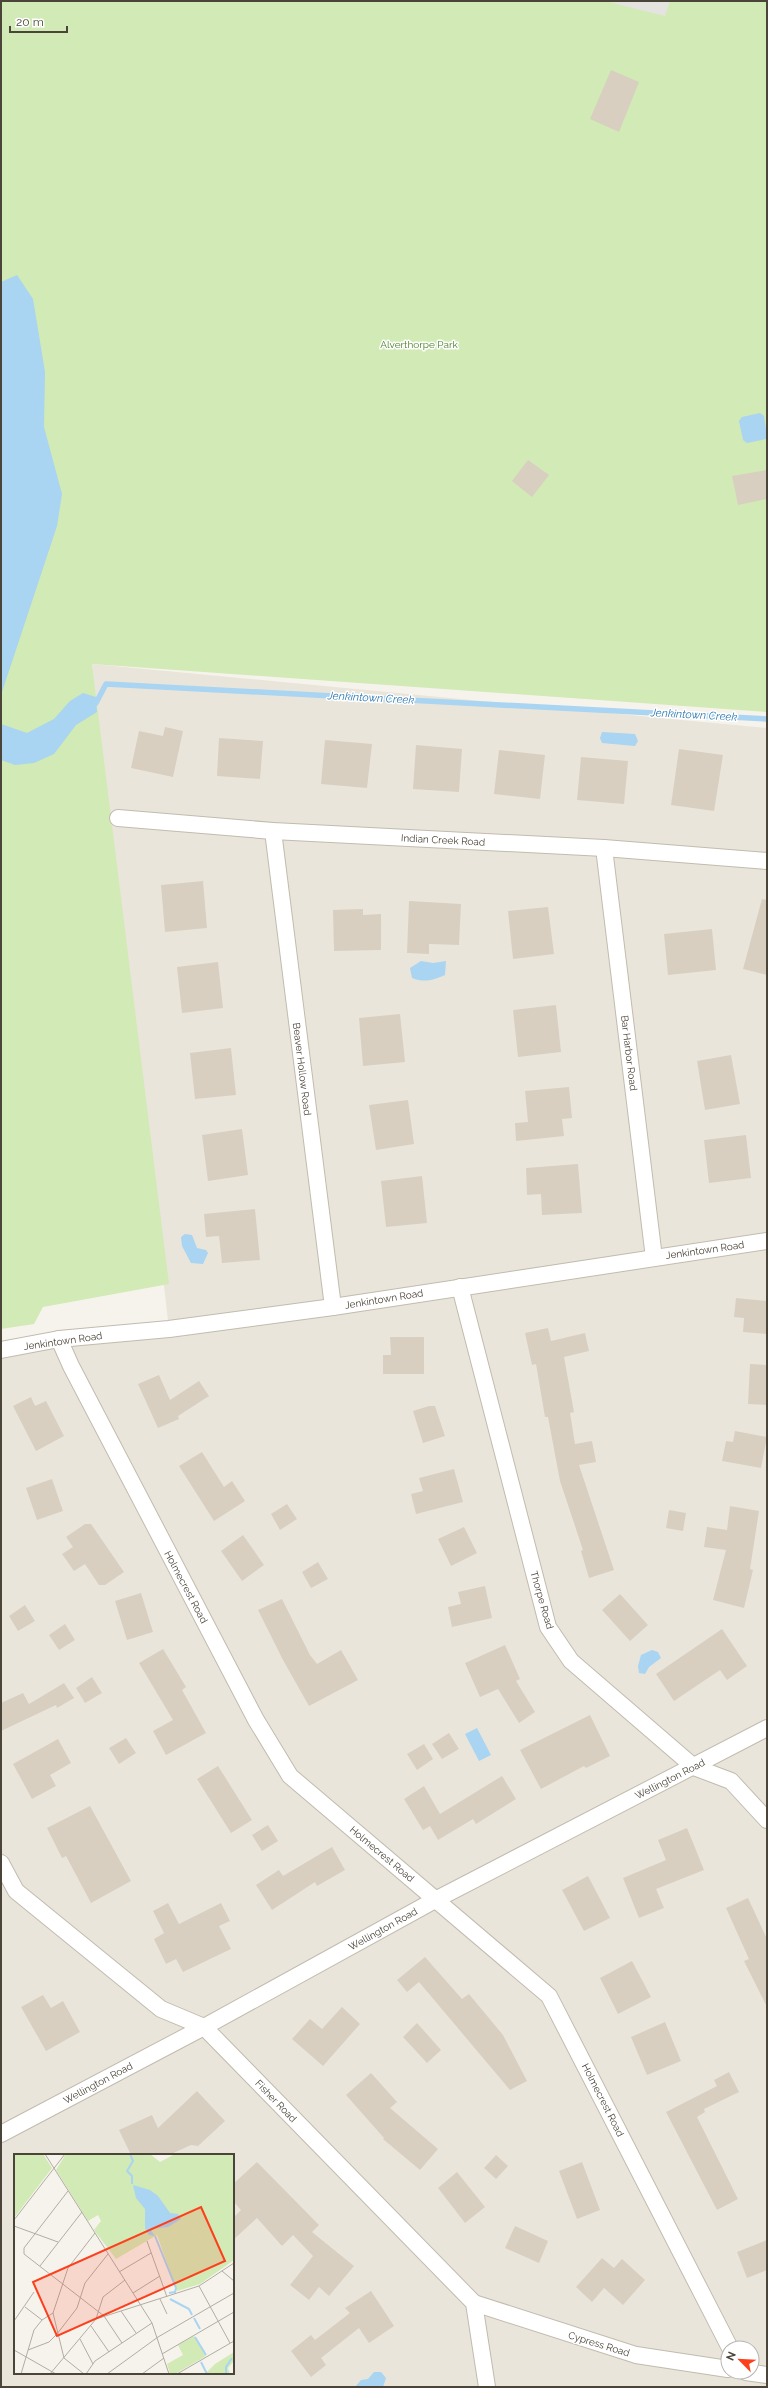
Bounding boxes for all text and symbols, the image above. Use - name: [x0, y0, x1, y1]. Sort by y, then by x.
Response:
- scale bar: [10, 8, 67, 34]
- text: 20 m: [16, 15, 44, 29]
- park label: Alverthorpe Park: [380, 339, 458, 350]
- water label: Jenkintown Creek: [326, 689, 415, 707]
- water label: Jenkintown Creek: [649, 706, 738, 724]
- street label: Indian Creek Road: [401, 832, 485, 848]
- street label: Bar Harbor Road: [619, 1015, 639, 1091]
- street label: Beaver Hollow Road: [291, 1022, 313, 1116]
- street label: Jenkintown Road: [665, 1239, 745, 1261]
- street label: Jenkintown Road: [344, 1287, 424, 1311]
- street label: Jenkintown Road: [23, 1330, 103, 1352]
- street label: Holmecrest Road: [162, 1549, 210, 1625]
- street label: Thorpe Road: [528, 1570, 556, 1630]
- street label: Wellington Road: [633, 1757, 707, 1801]
- street label: Holmecrest Road: [348, 1824, 416, 1884]
- street label: Wellington Road: [347, 1906, 419, 1952]
- street label: Wellington Road: [61, 2060, 135, 2106]
- street label: Holmecrest Road: [580, 2062, 626, 2138]
- street label: Fisher Road: [253, 2078, 299, 2124]
- inset map: [14, 2154, 234, 2374]
- street label: Cypress Road: [567, 2329, 631, 2359]
- north arrow: [720, 2340, 760, 2380]
- text: N: [724, 2350, 739, 2363]

